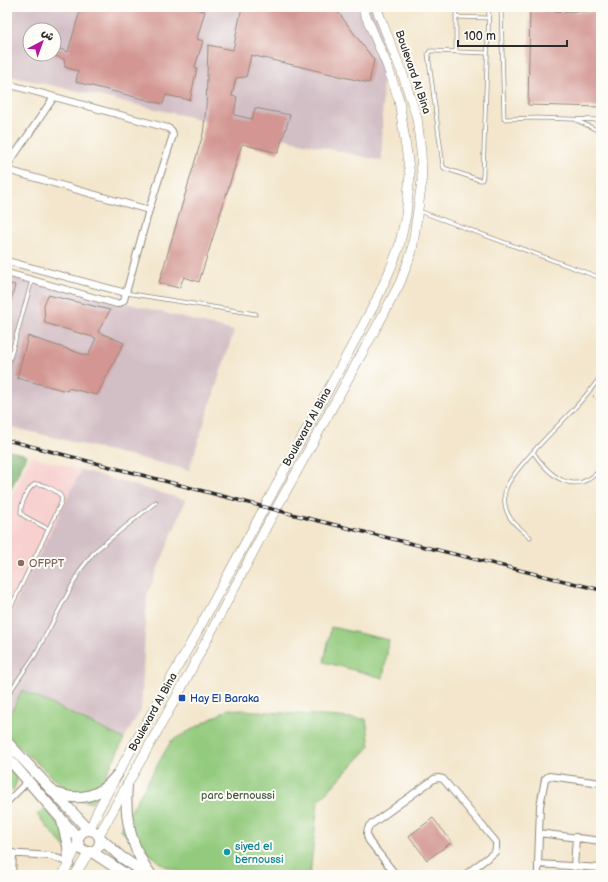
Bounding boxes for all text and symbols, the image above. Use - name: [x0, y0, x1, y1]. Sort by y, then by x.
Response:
- north arrow: [22, 22, 62, 62]
- scale bar: [458, 22, 567, 48]
- text: ش: [39, 26, 57, 44]
- street label: Boulevard Al Bina: [393, 28, 433, 116]
- text: 100 m: [464, 29, 496, 44]
- street label: Boulevard Al Bina: [280, 385, 334, 469]
- place label: OFPPT: [29, 557, 65, 570]
- marker: OFPPT: [16, 558, 26, 568]
- street label: Boulevard Al Bina: [126, 670, 180, 754]
- place label: Hay El Baraka: [190, 692, 259, 705]
- marker: Hay El Baraka: [177, 693, 187, 703]
- park label: parc bernoussi: [201, 789, 275, 802]
- place label: siyed el bernoussi: [235, 840, 284, 866]
- marker: siyed el bernoussi: [222, 847, 232, 857]

